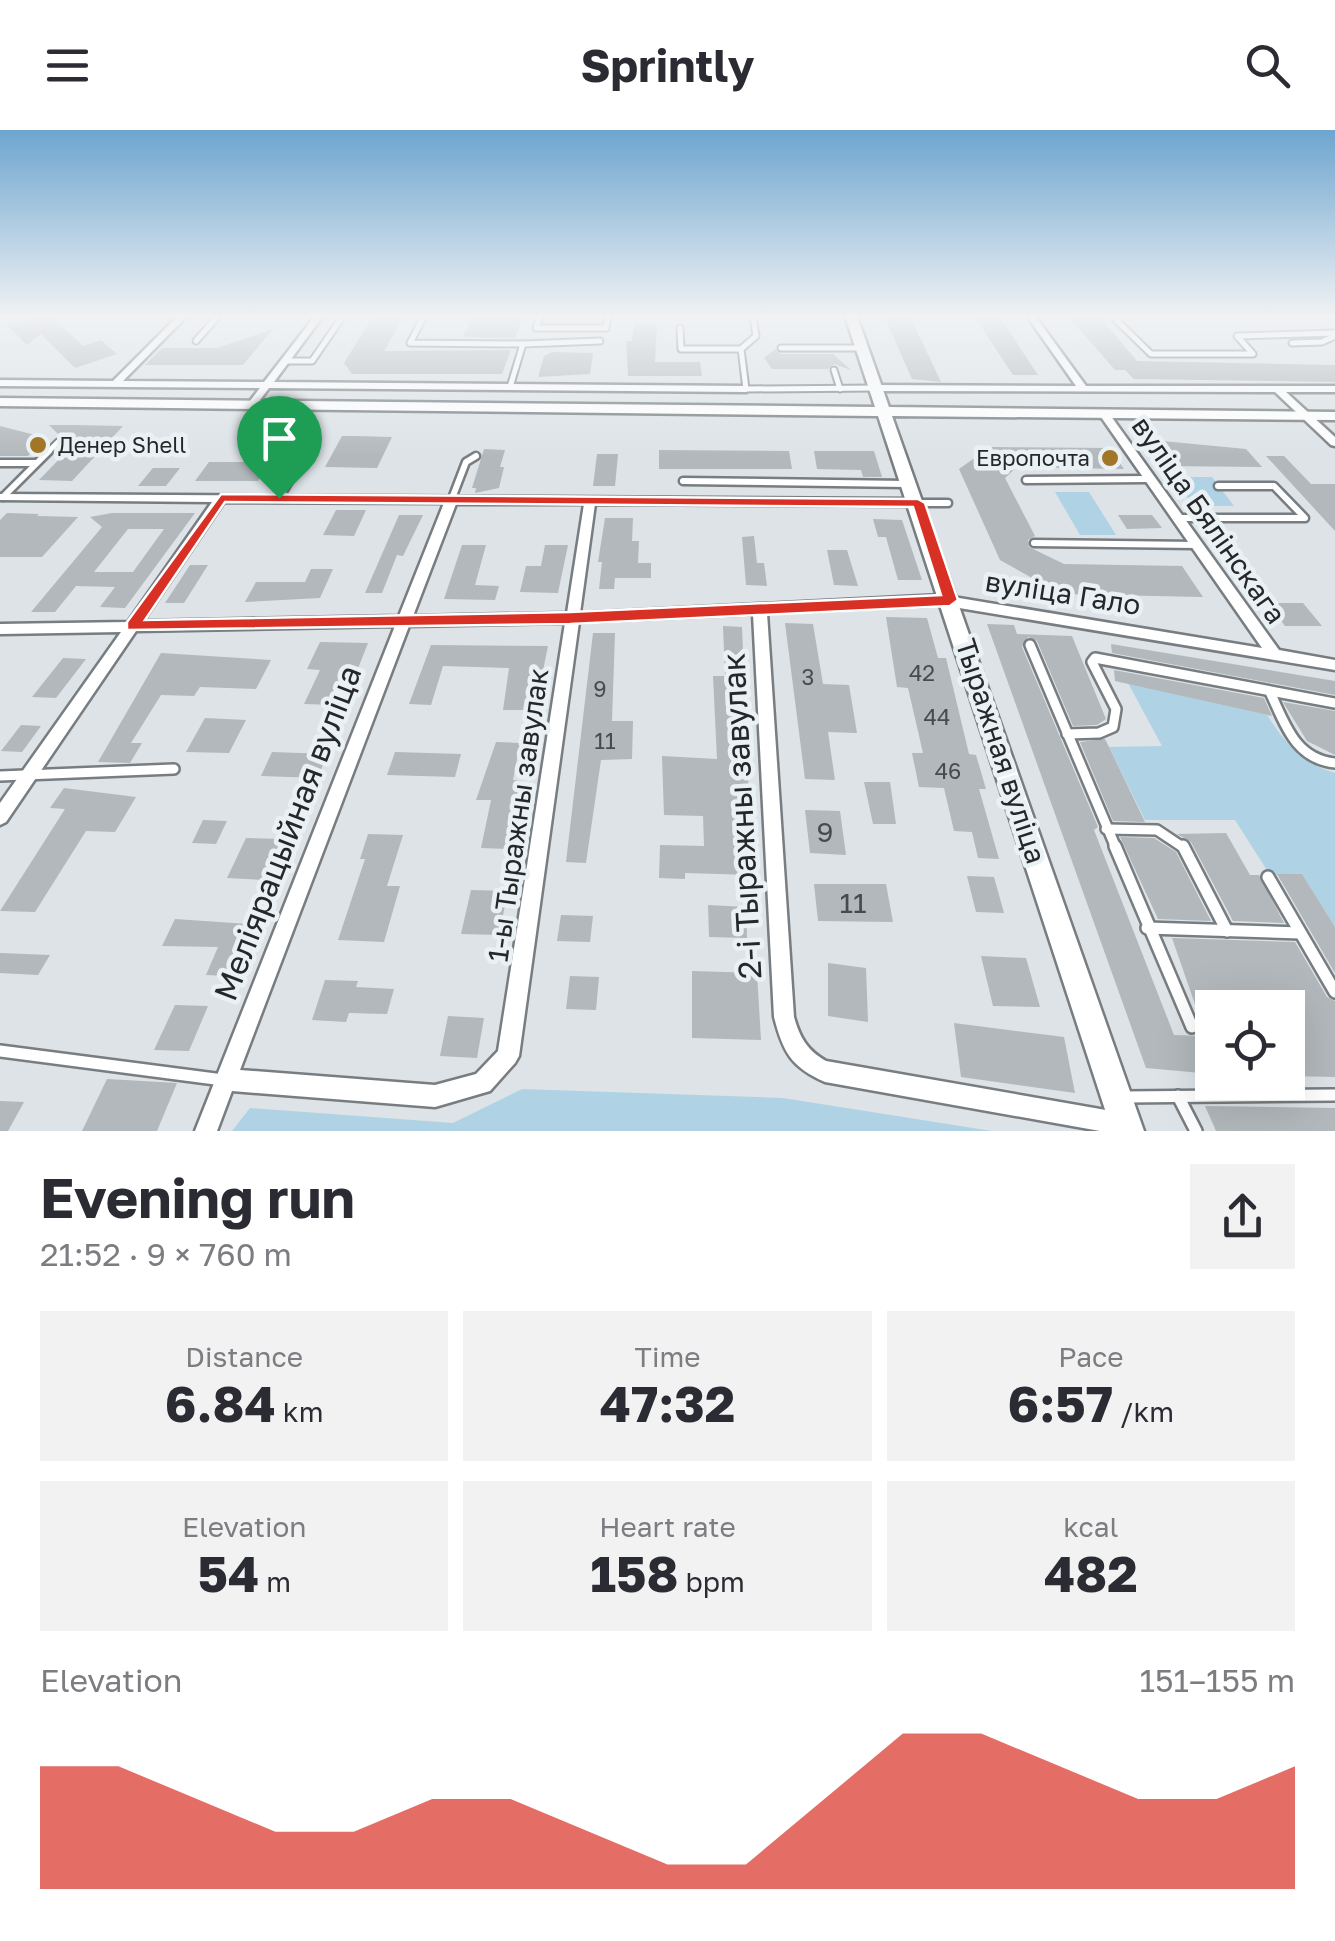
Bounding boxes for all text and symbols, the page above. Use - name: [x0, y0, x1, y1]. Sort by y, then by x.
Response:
- icon: menu: [40, 38, 95, 93]
- text: Sprintly: [580, 38, 755, 92]
- icon: search: [1240, 38, 1295, 93]
- pin: [237, 396, 322, 499]
- street label: вуліца Бялінскага: [1126, 410, 1293, 630]
- icon: arrive: [252, 411, 307, 466]
- place label: Денер Shell: [58, 431, 186, 458]
- marker: Денер Shell: [27, 434, 49, 456]
- place label: Европочта: [976, 444, 1090, 471]
- marker: Европочта: [1099, 447, 1121, 469]
- street label: вуліца Гало: [983, 564, 1143, 621]
- street label: Тыражная вуліца: [950, 634, 1053, 867]
- street label: 2-і Тыражны завулак: [713, 652, 769, 980]
- house number: 42: [909, 659, 935, 686]
- street label: Меліярацыйная вуліца: [206, 660, 369, 1006]
- house number: 3: [802, 663, 814, 690]
- street label: 1-ы Тыражны завулак: [481, 666, 554, 964]
- house number: 9: [593, 675, 607, 702]
- house number: 44: [924, 703, 950, 730]
- house number: 11: [594, 727, 616, 754]
- house number: 46: [935, 757, 961, 784]
- house number: 9: [817, 815, 833, 848]
- house number: 11: [839, 886, 867, 919]
- map controls: [1195, 990, 1305, 1100]
- button: locate: [1195, 990, 1305, 1100]
- text: Evening run: [40, 1164, 355, 1230]
- button: share: [1190, 1164, 1295, 1269]
- text: 21:52 · 9 × 760 m: [40, 1235, 292, 1273]
- text: Distance: [185, 1340, 303, 1373]
- text: Time: [635, 1340, 700, 1373]
- text: Pace: [1058, 1340, 1124, 1373]
- text: 6.84: [165, 1373, 276, 1433]
- text: 47:32: [600, 1373, 735, 1433]
- text: 6:57: [1008, 1373, 1113, 1433]
- text: km: [276, 1395, 323, 1428]
- text: /km: [1113, 1395, 1174, 1428]
- text: Elevation: [182, 1510, 306, 1543]
- text: Heart rate: [599, 1510, 736, 1543]
- text: kcal: [1063, 1510, 1118, 1543]
- text: 54: [197, 1543, 259, 1603]
- text: 158: [590, 1543, 679, 1603]
- text: 482: [1044, 1543, 1138, 1603]
- text: m: [259, 1565, 291, 1598]
- text: bpm: [679, 1565, 745, 1598]
- text: Elevation: [40, 1661, 182, 1699]
- text: 151–155 m: [1139, 1661, 1295, 1699]

